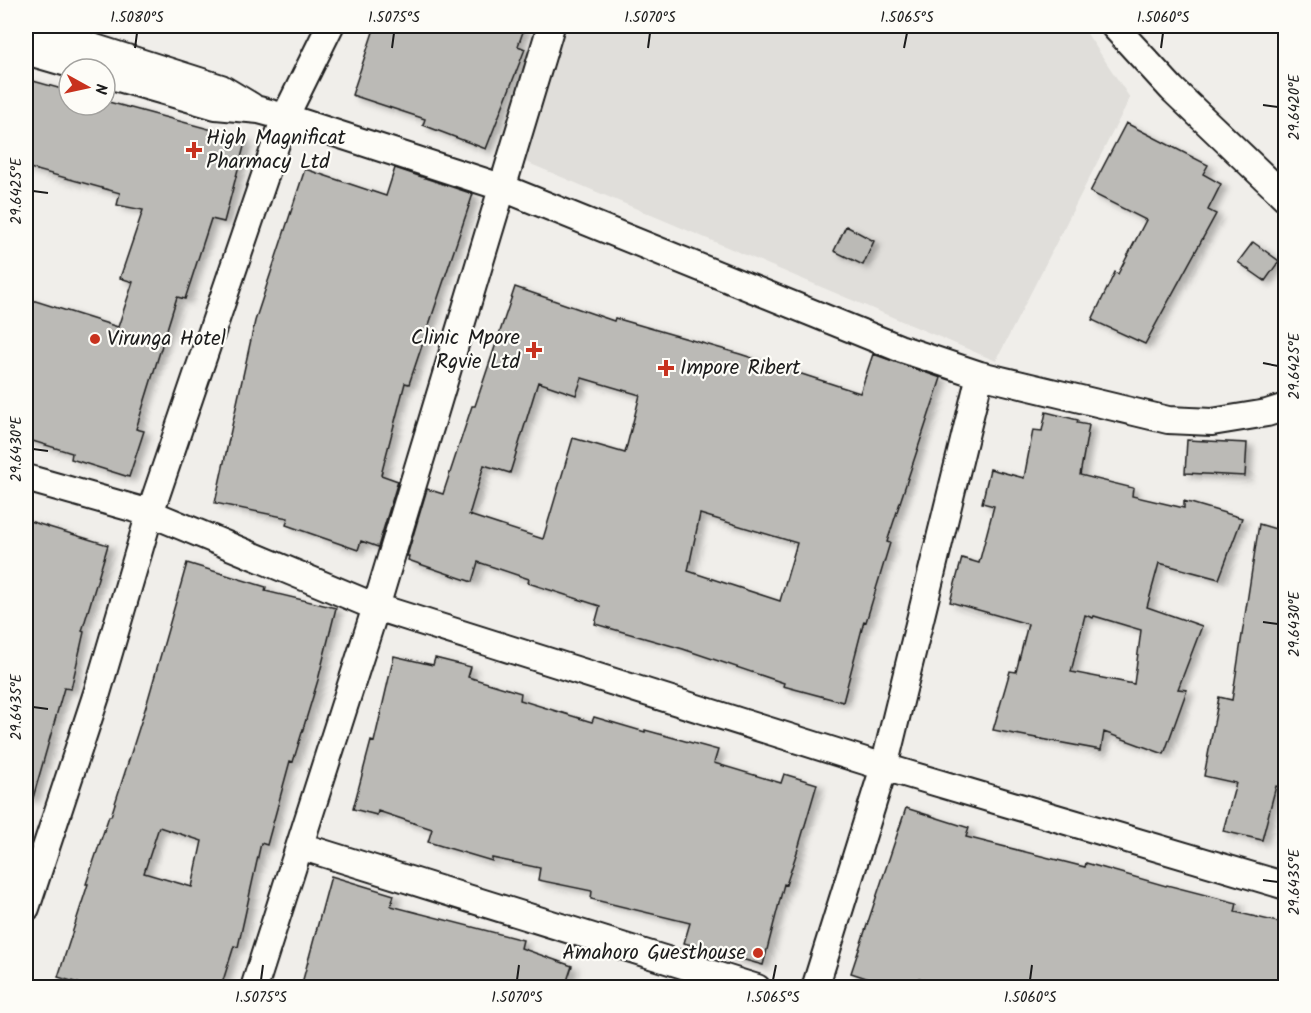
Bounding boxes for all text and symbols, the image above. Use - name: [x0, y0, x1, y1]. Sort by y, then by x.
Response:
- text: 1.5080°S: [110, 6, 164, 30]
- text: 1.5075°S: [368, 6, 420, 30]
- text: 1.5070°S: [624, 6, 676, 30]
- text: 1.5065°S: [880, 6, 934, 30]
- text: 1.5060°S: [1137, 6, 1189, 30]
- north arrow: [57, 57, 117, 117]
- text: 29.6420°E: [1283, 73, 1307, 140]
- text: N: [87, 82, 113, 96]
- place label: High Magnificat Pharmacy Ltd: [206, 122, 347, 179]
- marker: High Magnificat Pharmacy Ltd: [187, 143, 201, 157]
- text: 29.6425°E: [5, 156, 29, 224]
- place label: Clinic Mpore Rgvie Ltd: [411, 322, 521, 379]
- place label: Virunga Hotel: [107, 323, 226, 356]
- text: 29.6425°E: [1283, 331, 1307, 399]
- marker: Virunga Hotel: [88, 332, 102, 346]
- marker: Clinic Mpore Rgvie Ltd: [525, 341, 543, 359]
- place label: Impore Ribert: [680, 352, 801, 385]
- marker: Impore Ribert: [657, 359, 675, 377]
- text: 29.6430°E: [5, 415, 29, 482]
- text: 29.6430°E: [1283, 590, 1307, 657]
- text: 29.6435°E: [5, 672, 29, 740]
- text: 29.6435°E: [1283, 847, 1307, 915]
- place label: Amahoro Guesthouse: [562, 937, 747, 970]
- marker: Amahoro Guesthouse: [751, 946, 765, 960]
- text: 1.5075°S: [235, 986, 287, 1010]
- text: 1.5070°S: [491, 986, 543, 1010]
- text: 1.5065°S: [746, 986, 800, 1010]
- text: 1.5060°S: [1004, 986, 1056, 1010]

